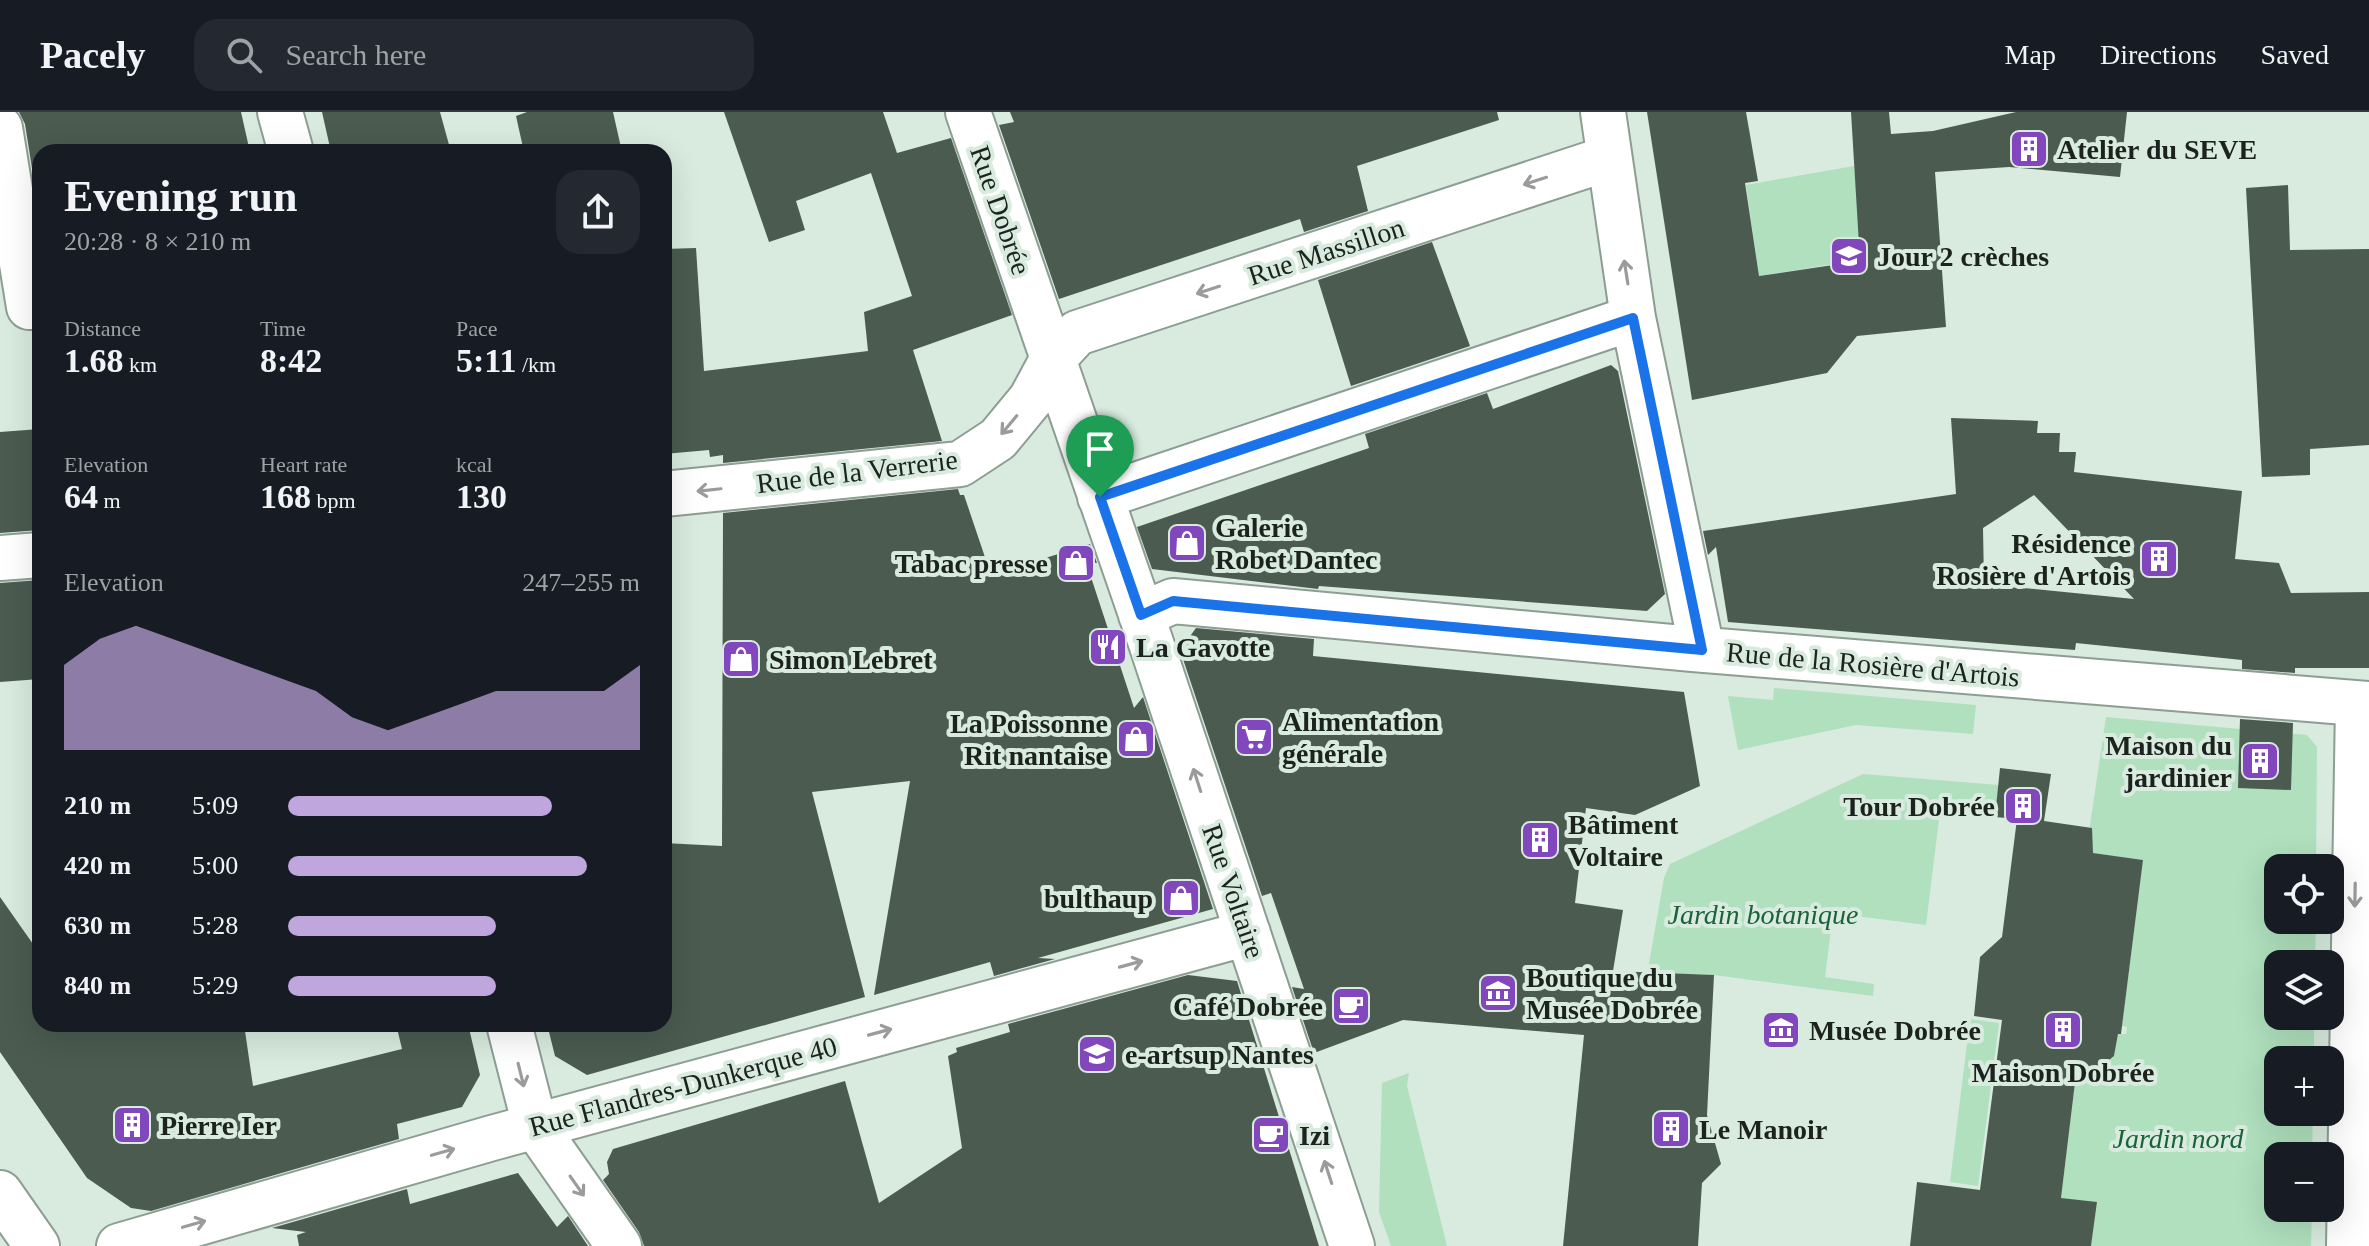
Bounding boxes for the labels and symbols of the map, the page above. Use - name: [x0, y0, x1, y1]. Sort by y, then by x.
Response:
- building icon: Atelier du SEVE: [2008, 128, 2050, 170]
- place label: Atelier du SEVE: [2057, 134, 2257, 165]
- street label: Rue Dobrée: [964, 142, 1037, 279]
- one-way arrow: [1522, 175, 1547, 190]
- street label: Rue Massillon: [1244, 212, 1408, 291]
- school or university icon: Jour 2 crèches: [1828, 235, 1870, 277]
- place label: Jour 2 crèches: [1877, 241, 2049, 272]
- one-way arrow: [1618, 259, 1633, 285]
- one-way arrow: [1196, 283, 1221, 298]
- one-way arrow: [1000, 414, 1018, 435]
- pin: [1066, 415, 1134, 497]
- street label: Rue de la Verrerie: [755, 444, 959, 499]
- one-way arrow: [696, 482, 722, 497]
- place label: Galerie Robet Dantec: [1215, 512, 1378, 575]
- shop icon: Galerie Robet Dantec: [1166, 522, 1208, 564]
- place label: Résidence Rosière d'Artois: [1936, 528, 2131, 591]
- building icon: Résidence Rosière d'Artois: [2138, 538, 2180, 580]
- shop icon: Tabac presse: [1055, 542, 1097, 584]
- place label: Tabac presse: [895, 548, 1048, 579]
- restaurant icon: La Gavotte: [1087, 626, 1129, 668]
- place label: La Gavotte: [1136, 632, 1271, 663]
- street label: Rue de la Rosière d'Artois: [1725, 636, 2021, 693]
- shop icon: Simon Lebret: [720, 638, 762, 680]
- place label: Simon Lebret: [769, 644, 933, 675]
- place label: Alimentation générale: [1282, 706, 1440, 769]
- place label: La Poissonne Rit nantaise: [950, 708, 1108, 771]
- supermarket icon: Alimentation générale: [1233, 716, 1275, 758]
- shop icon: La Poissonne Rit nantaise: [1115, 718, 1157, 760]
- place label: Maison du jardinier: [2105, 730, 2232, 793]
- building icon: Maison du jardinier: [2239, 740, 2281, 782]
- one-way arrow: [1188, 767, 1203, 792]
- building icon: Tour Dobrée: [2002, 785, 2044, 827]
- place label: Tour Dobrée: [1843, 791, 1995, 822]
- place label: Bâtiment Voltaire: [1568, 809, 1679, 872]
- building icon: Bâtiment Voltaire: [1519, 819, 1561, 861]
- street label: Rue Voltaire: [1196, 820, 1271, 962]
- shop icon: bulthaup: [1160, 877, 1202, 919]
- one-way arrow: [2347, 881, 2362, 908]
- place label: bulthaup: [1044, 883, 1153, 914]
- park label: Jardin botanique: [1667, 899, 1859, 930]
- one-way arrow: [1118, 956, 1144, 971]
- place label: Boutique du Musée Dobrée: [1526, 962, 1698, 1025]
- museum icon: Boutique du Musée Dobrée: [1477, 972, 1519, 1014]
- cafe icon: Café Dobrée: [1330, 985, 1372, 1027]
- place label: Café Dobrée: [1173, 991, 1323, 1022]
- museum icon: Musée Dobrée: [1760, 1009, 1802, 1051]
- building icon: Maison Dobrée: [2042, 1009, 2084, 1051]
- place label: Musée Dobrée: [1809, 1015, 1981, 1046]
- one-way arrow: [867, 1024, 893, 1039]
- street label: Rue Flandres-Dunkerque 40: [526, 1030, 840, 1143]
- school or university icon: e-artsup Nantes: [1076, 1033, 1118, 1075]
- place label: e-artsup Nantes: [1125, 1039, 1314, 1070]
- place label: Maison Dobrée: [1972, 1057, 2154, 1088]
- one-way arrow: [515, 1062, 530, 1088]
- building icon: Pierre Ier: [111, 1104, 153, 1146]
- building icon: Le Manoir: [1650, 1108, 1692, 1150]
- place label: Pierre Ier: [160, 1110, 277, 1141]
- cafe icon: Izi: [1250, 1114, 1292, 1156]
- place label: Le Manoir: [1699, 1114, 1827, 1145]
- place label: Izi: [1299, 1120, 1330, 1151]
- park label: Jardin nord: [2113, 1123, 2244, 1154]
- one-way arrow: [430, 1144, 456, 1159]
- one-way arrow: [1319, 1160, 1334, 1185]
- one-way arrow: [569, 1175, 585, 1197]
- one-way arrow: [180, 1216, 206, 1231]

